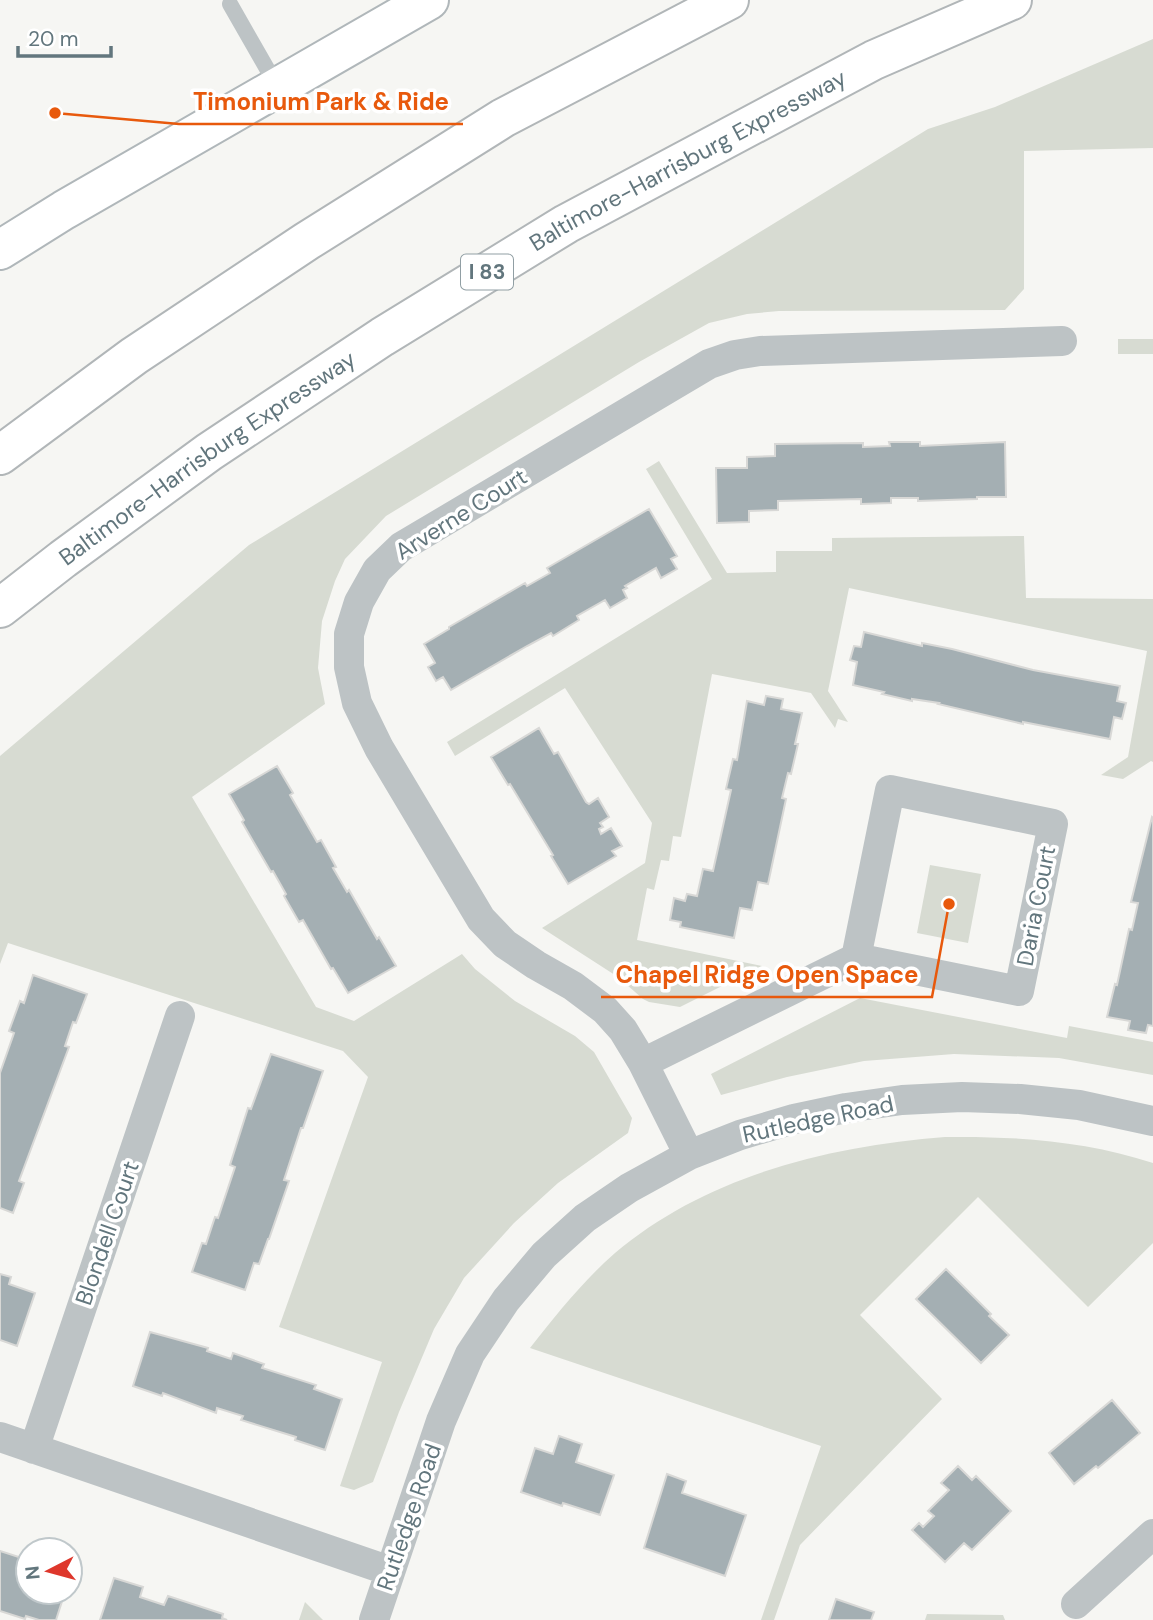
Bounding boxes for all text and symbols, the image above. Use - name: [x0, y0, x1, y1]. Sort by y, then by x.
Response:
- scale bar: [18, 14, 110, 58]
- text: 20 m: [28, 25, 79, 53]
- street label: Baltimore-Harrisburg Expressway: [524, 62, 852, 258]
- callout: Timonium Park & Ride: [179, 79, 463, 124]
- text: Timonium Park & Ride: [193, 86, 449, 117]
- road number: I 83: [461, 254, 513, 290]
- street label: Baltimore-Harrisburg Expressway: [53, 344, 362, 572]
- street label: Arverne Court: [389, 462, 533, 566]
- street label: Daria Court: [1010, 843, 1062, 969]
- callout: Chapel Ridge Open Space: [601, 952, 932, 997]
- text: Chapel Ridge Open Space: [616, 959, 918, 990]
- street label: Rutledge Road: [740, 1088, 896, 1150]
- street label: Blondell Court: [68, 1157, 146, 1309]
- street label: Rutledge Road: [370, 1440, 448, 1594]
- north arrow: [14, 1536, 84, 1606]
- text: N: [19, 1565, 46, 1581]

